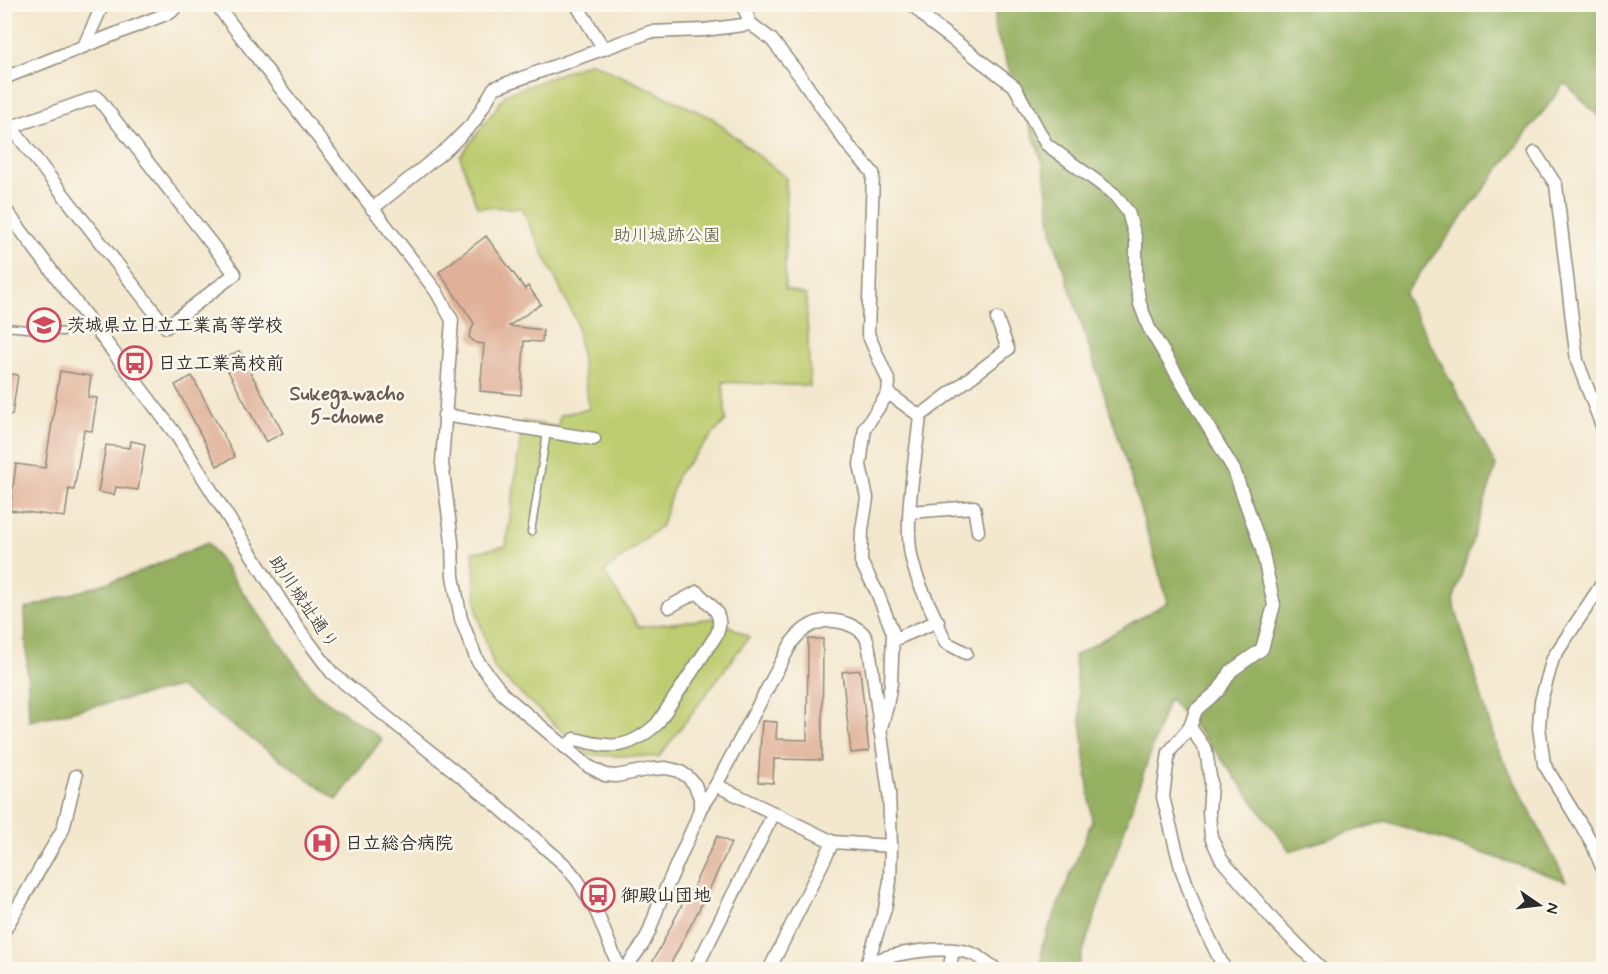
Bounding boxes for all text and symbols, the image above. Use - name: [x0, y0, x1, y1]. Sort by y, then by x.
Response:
- park label: 助川城跡公園: [613, 224, 721, 248]
- school or university icon: 茨城県立日立工業高等学校: [26, 307, 62, 343]
- place label: 茨城県立日立工業高等学校: [67, 314, 283, 338]
- bus stop icon: 日立工業高校前: [117, 345, 153, 381]
- place label: 日立工業高校前: [158, 352, 284, 376]
- district label: Sukegawacho 5-chome: [290, 381, 405, 431]
- street label: 助川城址通り: [263, 551, 343, 654]
- hospital icon: 日立総合病院: [304, 825, 340, 861]
- place label: 日立総合病院: [345, 832, 453, 856]
- north arrow: [1509, 875, 1569, 935]
- bus stop icon: 御殿山団地: [580, 877, 616, 913]
- place label: 御殿山団地: [621, 884, 711, 908]
- text: N: [1541, 901, 1564, 916]

